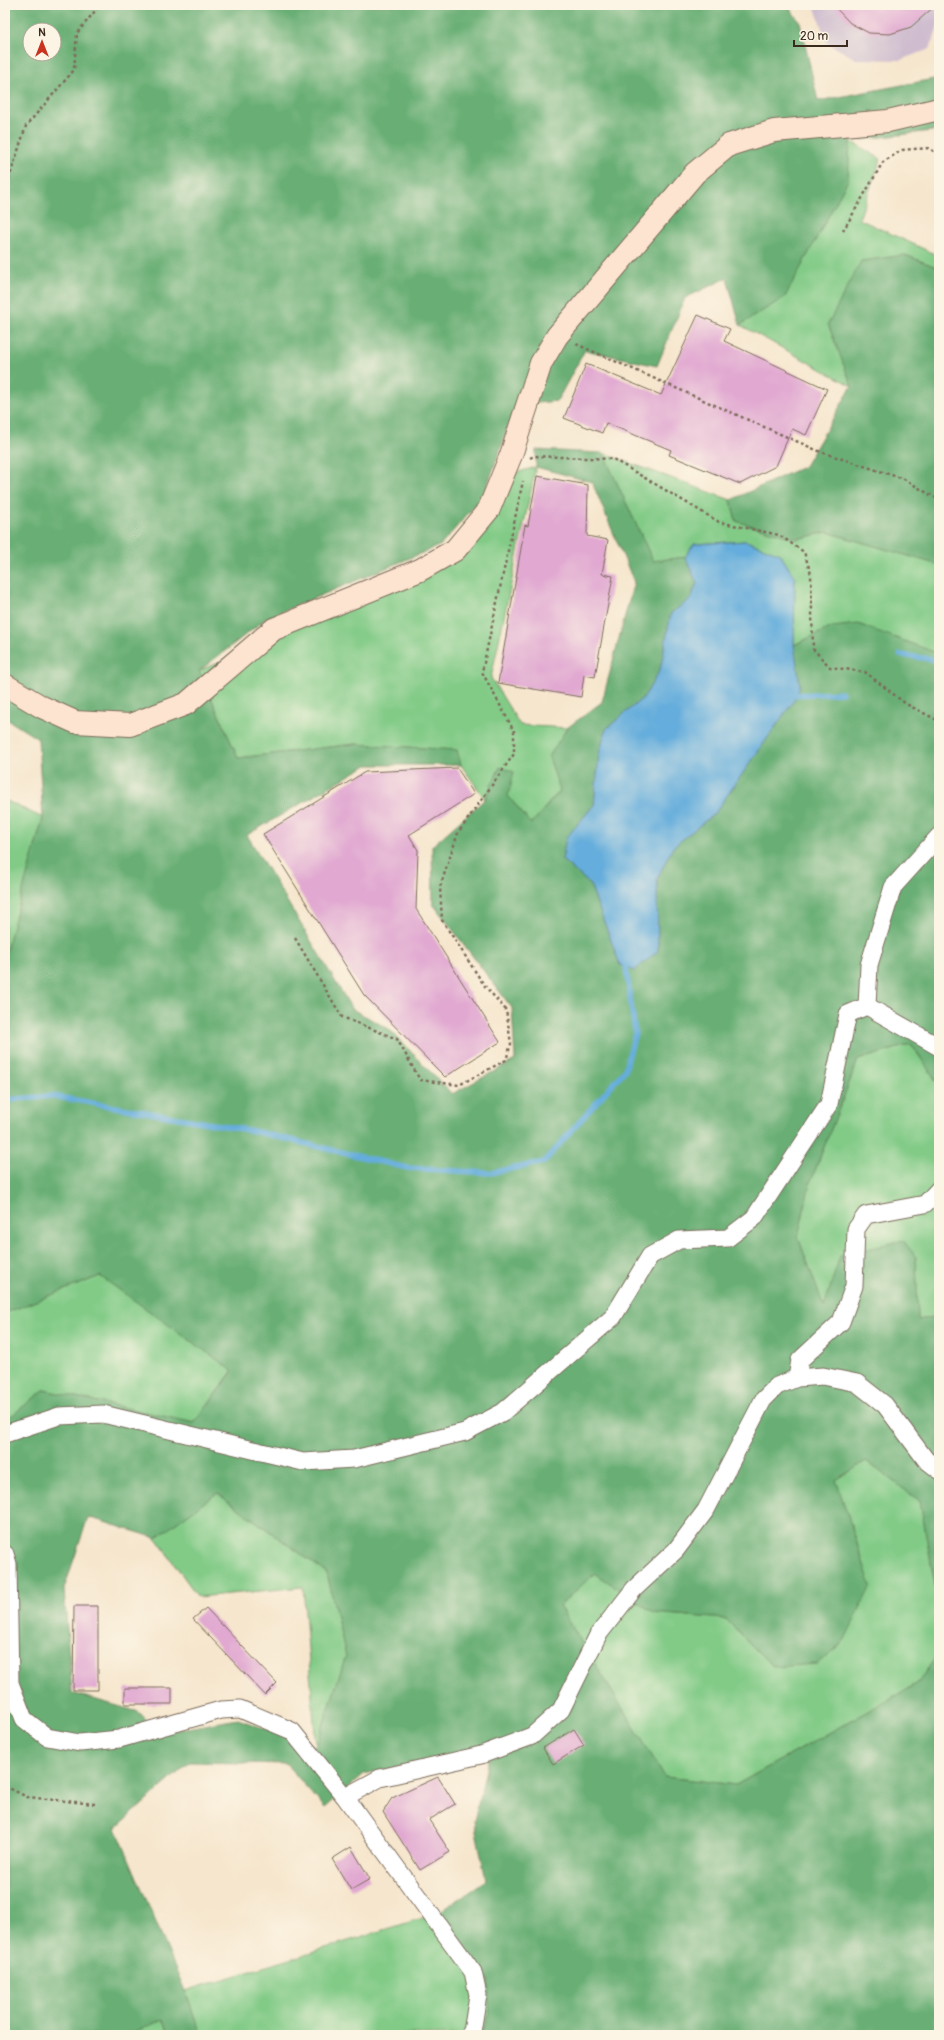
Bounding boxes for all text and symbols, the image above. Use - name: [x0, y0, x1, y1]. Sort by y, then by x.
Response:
- north arrow: [22, 22, 62, 62]
- scale bar: [794, 22, 847, 48]
- text: N: [38, 26, 46, 39]
- text: 20 m: [800, 29, 829, 44]

